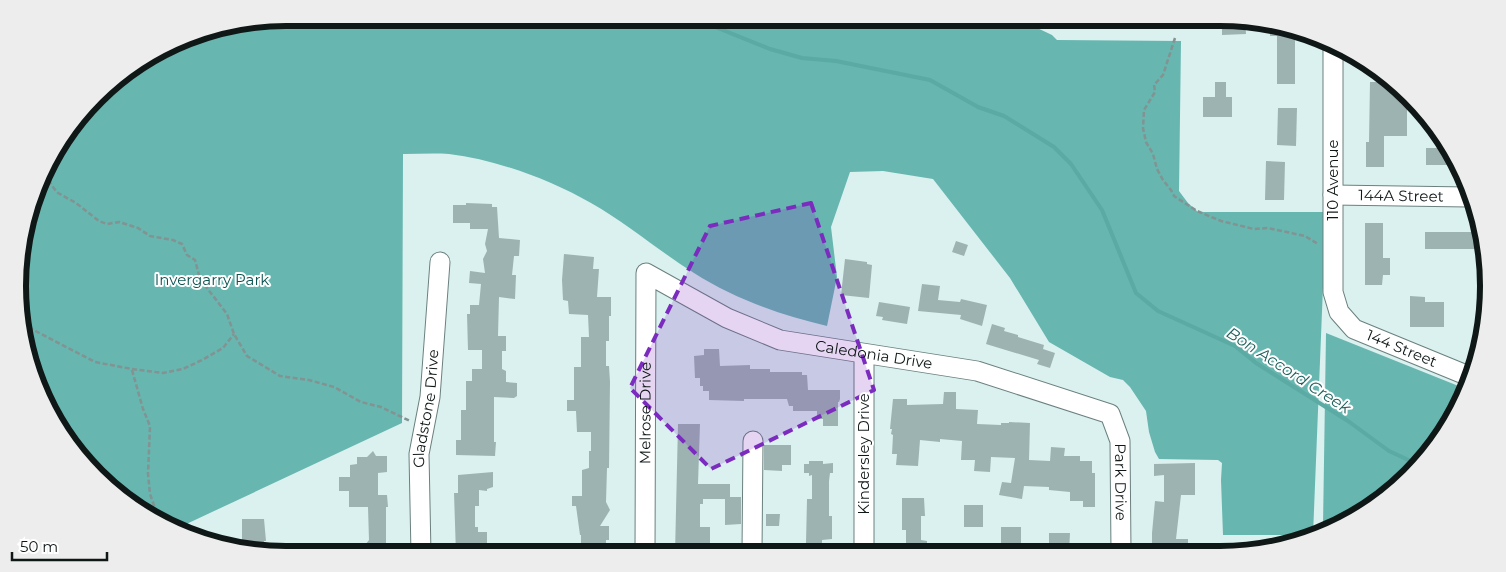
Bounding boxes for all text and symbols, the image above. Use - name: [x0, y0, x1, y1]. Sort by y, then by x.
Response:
- street label: 110 Avenue: [1323, 139, 1342, 221]
- street label: 144A Street: [1358, 185, 1444, 206]
- park label: Invergarry Park: [155, 270, 269, 289]
- water label: Bon Accord Creek: [1223, 323, 1356, 418]
- street label: 144 Street: [1364, 325, 1440, 371]
- street label: Caledonia Drive: [814, 336, 934, 373]
- street label: Gladstone Drive: [409, 349, 443, 468]
- street label: Melrose Drive: [635, 362, 655, 464]
- street label: Kindersley Drive: [854, 393, 873, 515]
- street label: Park Drive: [1111, 443, 1131, 521]
- scale bar: [12, 530, 108, 562]
- text: 50 m: [20, 537, 58, 556]

